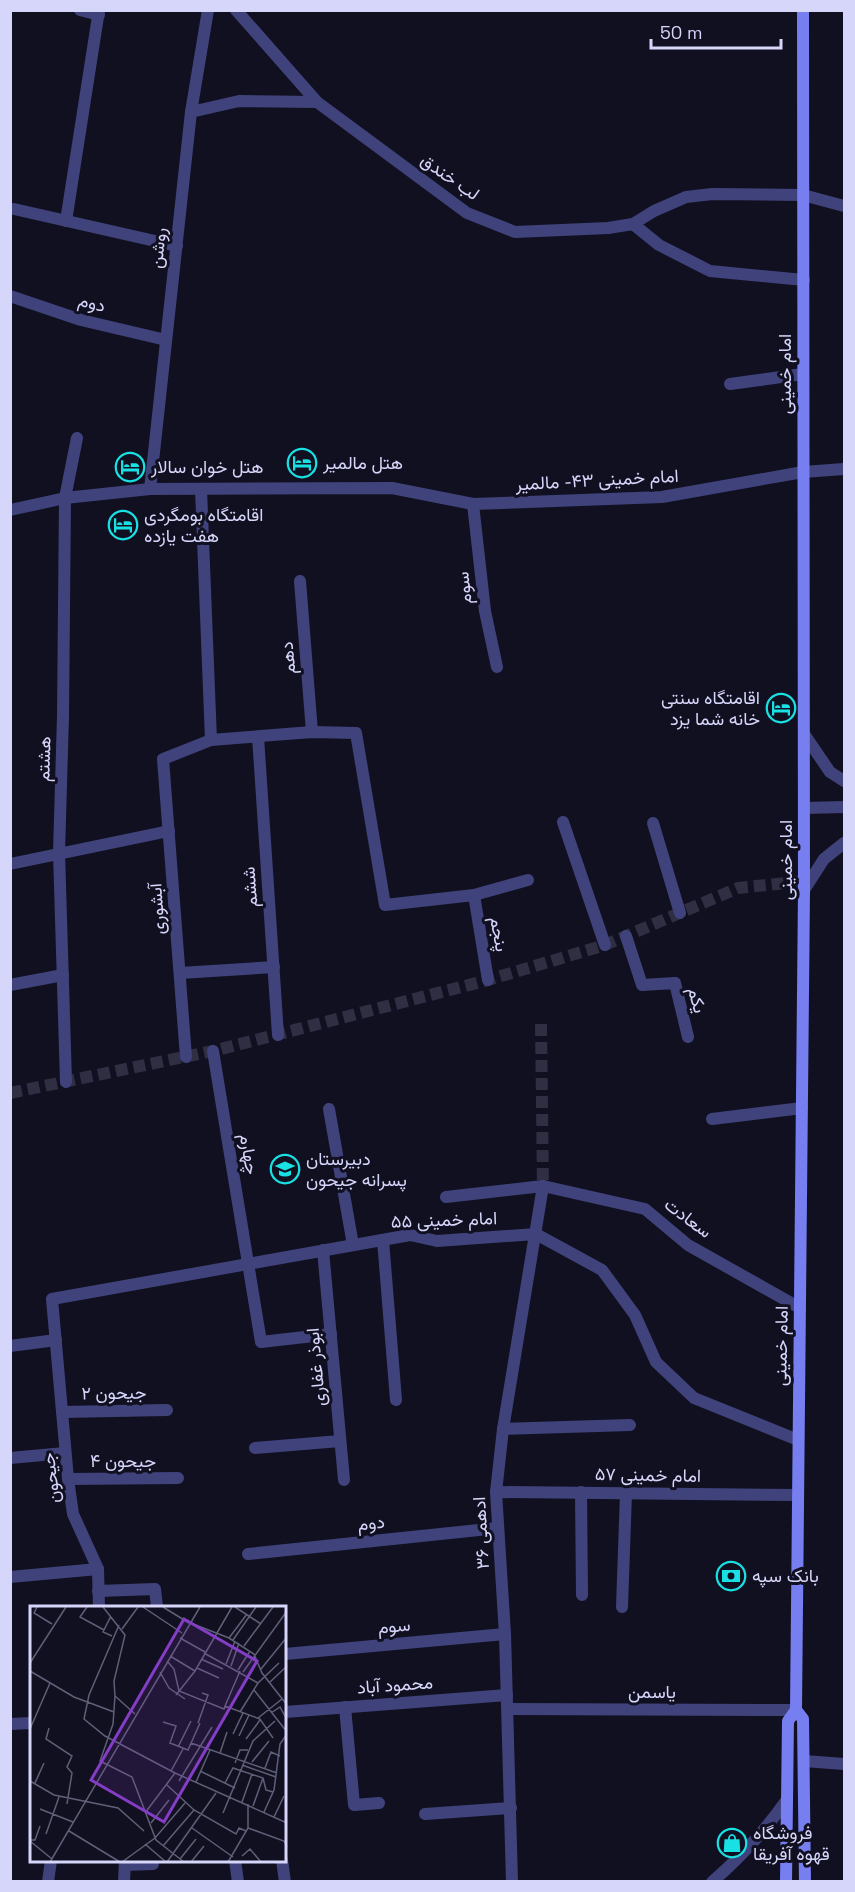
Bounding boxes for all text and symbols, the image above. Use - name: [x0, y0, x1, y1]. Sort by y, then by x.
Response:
- scale bar: [651, 12, 782, 50]
- text: 50 m: [660, 21, 702, 44]
- street label: لب خندق: [416, 148, 484, 205]
- street label: روشن: [144, 226, 171, 270]
- street label: دوم: [76, 288, 108, 318]
- street label: امام خمینی: [773, 334, 797, 414]
- hotel icon: هتل مالمير: [286, 447, 318, 479]
- hotel icon: هتل خوان سالار: [114, 451, 146, 483]
- place label: هتل مالمير: [322, 451, 403, 474]
- place label: هتل خوان سالار: [150, 455, 263, 478]
- street label: امام خمینی ۴۳- مالمیر: [514, 464, 679, 496]
- place label: اقامتگاه بومگردی هفت یازده: [144, 503, 263, 547]
- hotel icon: اقامتگاه بومگردی هفت یازده: [107, 509, 139, 541]
- street label: سوم: [450, 570, 478, 606]
- street label: دهم: [275, 641, 301, 675]
- place label: اقامتگاه سنتی خانه شما یزد: [661, 686, 760, 730]
- hotel icon: اقامتگاه سنتی خانه شما یزد: [765, 692, 797, 724]
- street label: هشتم: [31, 736, 57, 782]
- street label: امام خمینی: [774, 820, 798, 900]
- street label: ششم: [237, 866, 263, 908]
- street label: آبشوری: [143, 881, 170, 936]
- street label: پنجم: [484, 915, 514, 953]
- street label: یکم: [682, 984, 712, 1016]
- street label: چهارم: [234, 1132, 264, 1176]
- place label: دبیرستان پسرانه جیحون: [306, 1147, 407, 1192]
- school or university icon: دبیرستان پسرانه جیحون: [269, 1153, 301, 1185]
- street label: سعادت: [660, 1192, 717, 1243]
- street label: امام خمینی ۵۵: [390, 1206, 498, 1234]
- street label: امام خمینی: [768, 1306, 794, 1386]
- street label: ابوذر غفاری: [301, 1327, 330, 1407]
- street label: جیحون ۲: [81, 1380, 147, 1405]
- street label: جیحون ۴: [90, 1449, 156, 1472]
- street label: جیحون: [36, 1451, 65, 1505]
- street label: امام خمینی ۵۷: [595, 1462, 701, 1488]
- street label: ادهمی ۳۶: [467, 1496, 494, 1570]
- street label: دوم: [356, 1510, 386, 1536]
- bank icon: بانک سپه: [715, 1560, 747, 1592]
- place label: بانک سپه: [752, 1564, 819, 1588]
- inset map: [30, 1606, 286, 1862]
- street label: سوم: [377, 1613, 411, 1639]
- street label: محمود آباد: [356, 1670, 434, 1699]
- street label: یاسمن: [628, 1680, 676, 1703]
- place label: فروشگاه قهوه آفریقا: [753, 1821, 830, 1865]
- shop icon: فروشگاه قهوه آفریقا: [716, 1827, 748, 1859]

